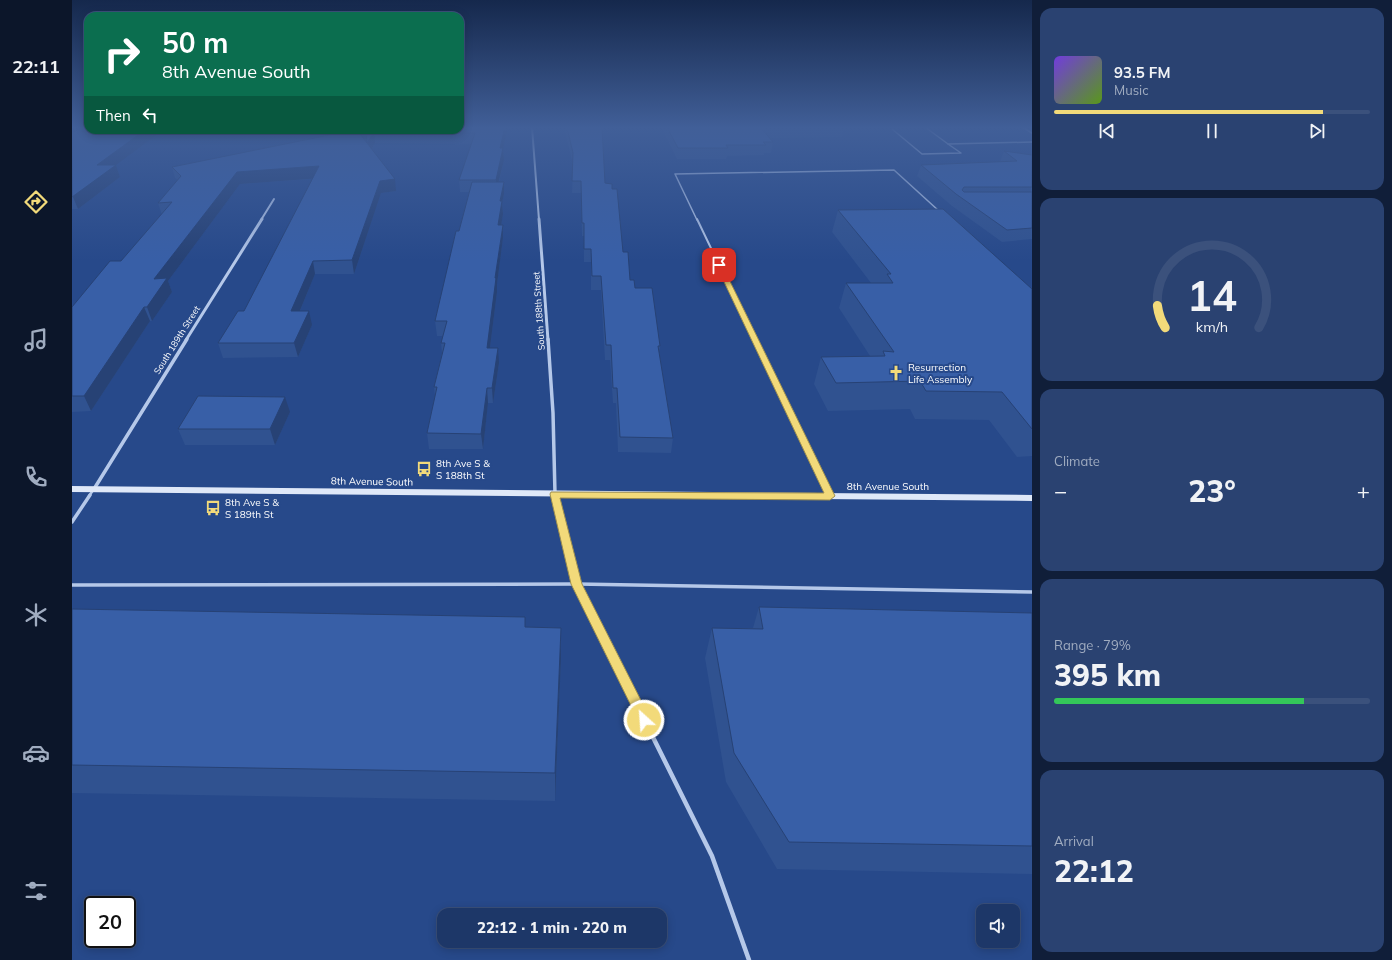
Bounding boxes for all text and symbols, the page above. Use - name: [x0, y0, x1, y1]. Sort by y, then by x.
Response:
- text: 50 m: [162, 25, 228, 60]
- icon: right: [96, 28, 148, 80]
- text: 22:11: [12, 55, 60, 78]
- text: 8th Avenue South: [162, 60, 310, 83]
- text: 93.5 FM: [1114, 63, 1170, 82]
- text: Music: [1114, 82, 1149, 98]
- icon: left: [139, 104, 161, 126]
- text: Then: [96, 106, 131, 125]
- icon: previous: [1096, 120, 1118, 142]
- icon: pause: [1201, 120, 1223, 142]
- icon: next: [1306, 120, 1328, 142]
- icon: directions: [22, 188, 50, 216]
- pin: [702, 248, 736, 282]
- icon: arrive: [708, 254, 730, 276]
- text: 14: [1187, 268, 1237, 320]
- street label: South 188th Street: [530, 271, 547, 351]
- street label: South 189th Street: [151, 304, 202, 376]
- text: km/h: [1196, 317, 1228, 335]
- icon: music: [22, 326, 50, 354]
- place label: Resurrection Life Assembly: [908, 361, 973, 386]
- church icon: Resurrection Life Assembly: [887, 364, 905, 382]
- text: Climate: [1054, 453, 1100, 469]
- place label: 8th Ave S & S 188th St: [436, 457, 490, 482]
- bus stop icon: 8th Ave S & S 188th St: [415, 460, 433, 478]
- icon: phone: [22, 463, 50, 491]
- text: 23°: [1188, 472, 1236, 510]
- street label: 8th Avenue South: [331, 474, 413, 489]
- text: −: [1054, 477, 1067, 505]
- text: +: [1357, 477, 1370, 505]
- street label: 8th Avenue South: [847, 480, 929, 493]
- place label: 8th Ave S & S 189th St: [225, 496, 279, 521]
- bus stop icon: 8th Ave S & S 189th St: [204, 499, 222, 517]
- icon: climate: [22, 601, 50, 629]
- text: Range · 79%: [1054, 637, 1131, 653]
- text: 395 km: [1054, 656, 1161, 694]
- position arrow: [623, 699, 665, 741]
- icon: car: [22, 739, 50, 767]
- text: Arrival: [1054, 833, 1094, 849]
- text: 22:12: [1054, 852, 1134, 890]
- icon: filters: [22, 877, 50, 905]
- speed limit sign: 20: [84, 896, 136, 948]
- map controls: [976, 904, 1020, 948]
- button: sound: [976, 904, 1020, 948]
- text: 22:12 · 1 min · 220 m: [477, 918, 627, 937]

